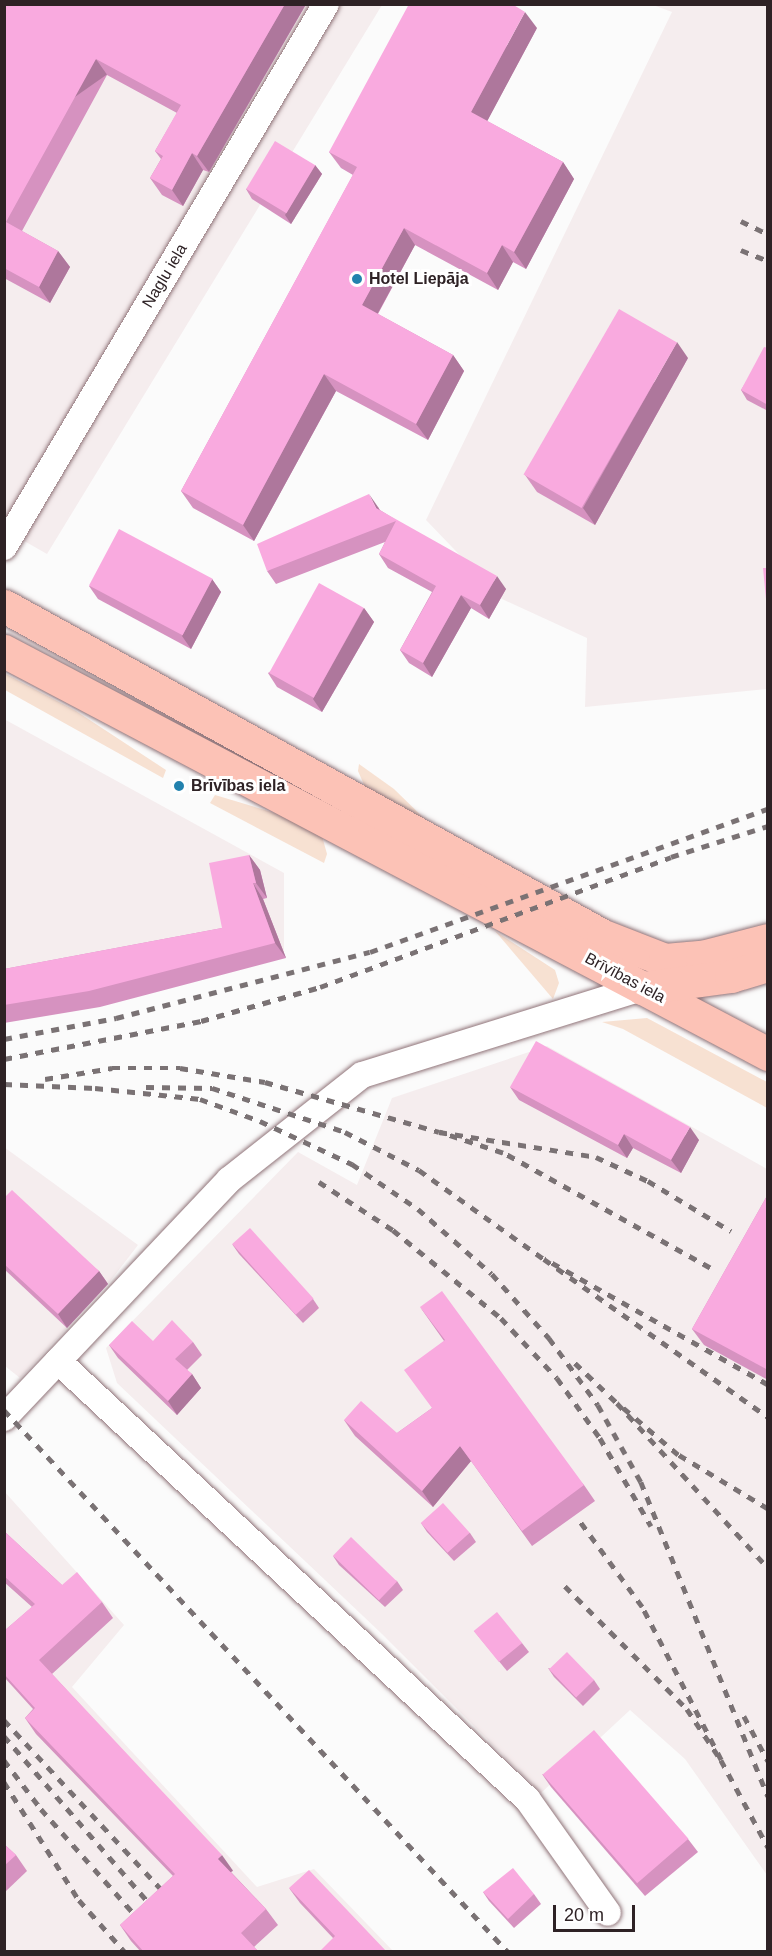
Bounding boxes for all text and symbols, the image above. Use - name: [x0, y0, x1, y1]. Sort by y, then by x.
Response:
- street label: Naglu iela: [138, 241, 192, 311]
- place label: Hotel Liepāja: [369, 269, 469, 289]
- marker: Hotel Liepāja: [350, 272, 364, 286]
- place label: Brīvības iela: [191, 776, 285, 796]
- marker: Brīvības iela: [172, 779, 186, 793]
- street label: Brīvības iela: [582, 949, 668, 1007]
- scale bar: [556, 1893, 638, 1931]
- text: 20 m: [564, 1905, 604, 1925]

